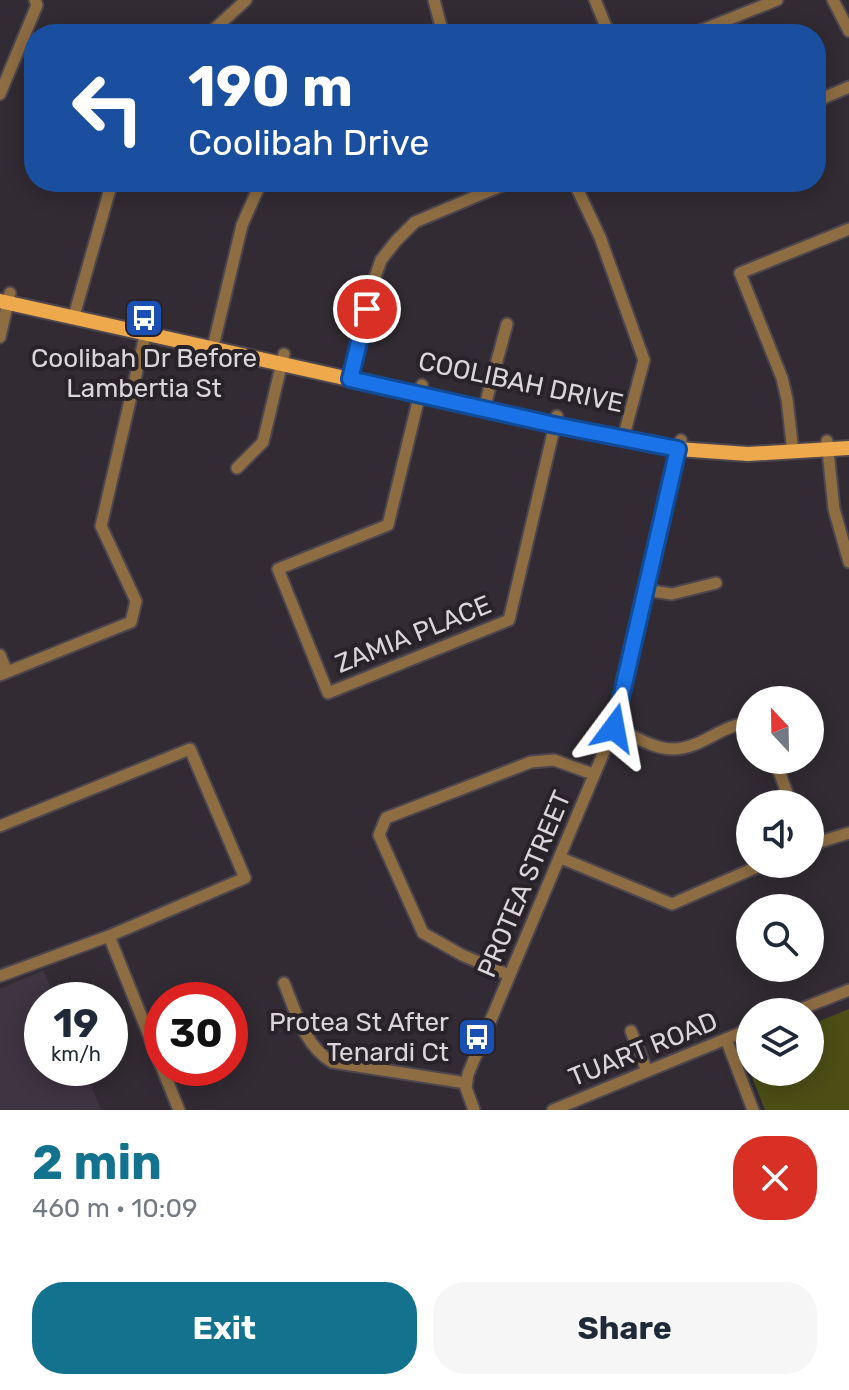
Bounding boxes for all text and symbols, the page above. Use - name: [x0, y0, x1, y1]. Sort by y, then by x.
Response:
- text: 190 m: [188, 54, 353, 120]
- icon: left: [56, 56, 160, 160]
- text: Coolibah Drive: [188, 121, 429, 164]
- pin: [333, 275, 401, 343]
- icon: arrive: [345, 287, 389, 331]
- bus stop icon: Coolibah Dr Before Lambertia St: [123, 297, 165, 339]
- place label: Coolibah Dr Before Lambertia St: [31, 343, 257, 404]
- street label: COOLIBAH DRIVE: [416, 346, 626, 419]
- street label: ZAMIA PLACE: [331, 589, 496, 680]
- position arrow: [572, 686, 656, 770]
- north arrow: [736, 686, 824, 774]
- map controls: [736, 686, 824, 1086]
- street label: PROTEA STREET: [471, 786, 578, 982]
- button: sound: [736, 790, 824, 878]
- button: search: [736, 894, 824, 982]
- speed limit sign: 30: [144, 982, 248, 1086]
- button: layers: [736, 998, 824, 1086]
- text: 19: [53, 1000, 99, 1047]
- street label: TUART ROAD: [564, 1006, 722, 1093]
- place label: Protea St After Tenardi Ct: [269, 1007, 449, 1068]
- bus stop icon: Protea St After Tenardi Ct: [456, 1016, 498, 1058]
- text: km/h: [51, 1042, 101, 1066]
- text: 2 min: [32, 1134, 162, 1191]
- button: close: [733, 1136, 817, 1220]
- text: 460 m · 10:09: [32, 1193, 197, 1224]
- button: Exit: [32, 1282, 417, 1374]
- button: Share: [433, 1282, 817, 1374]

